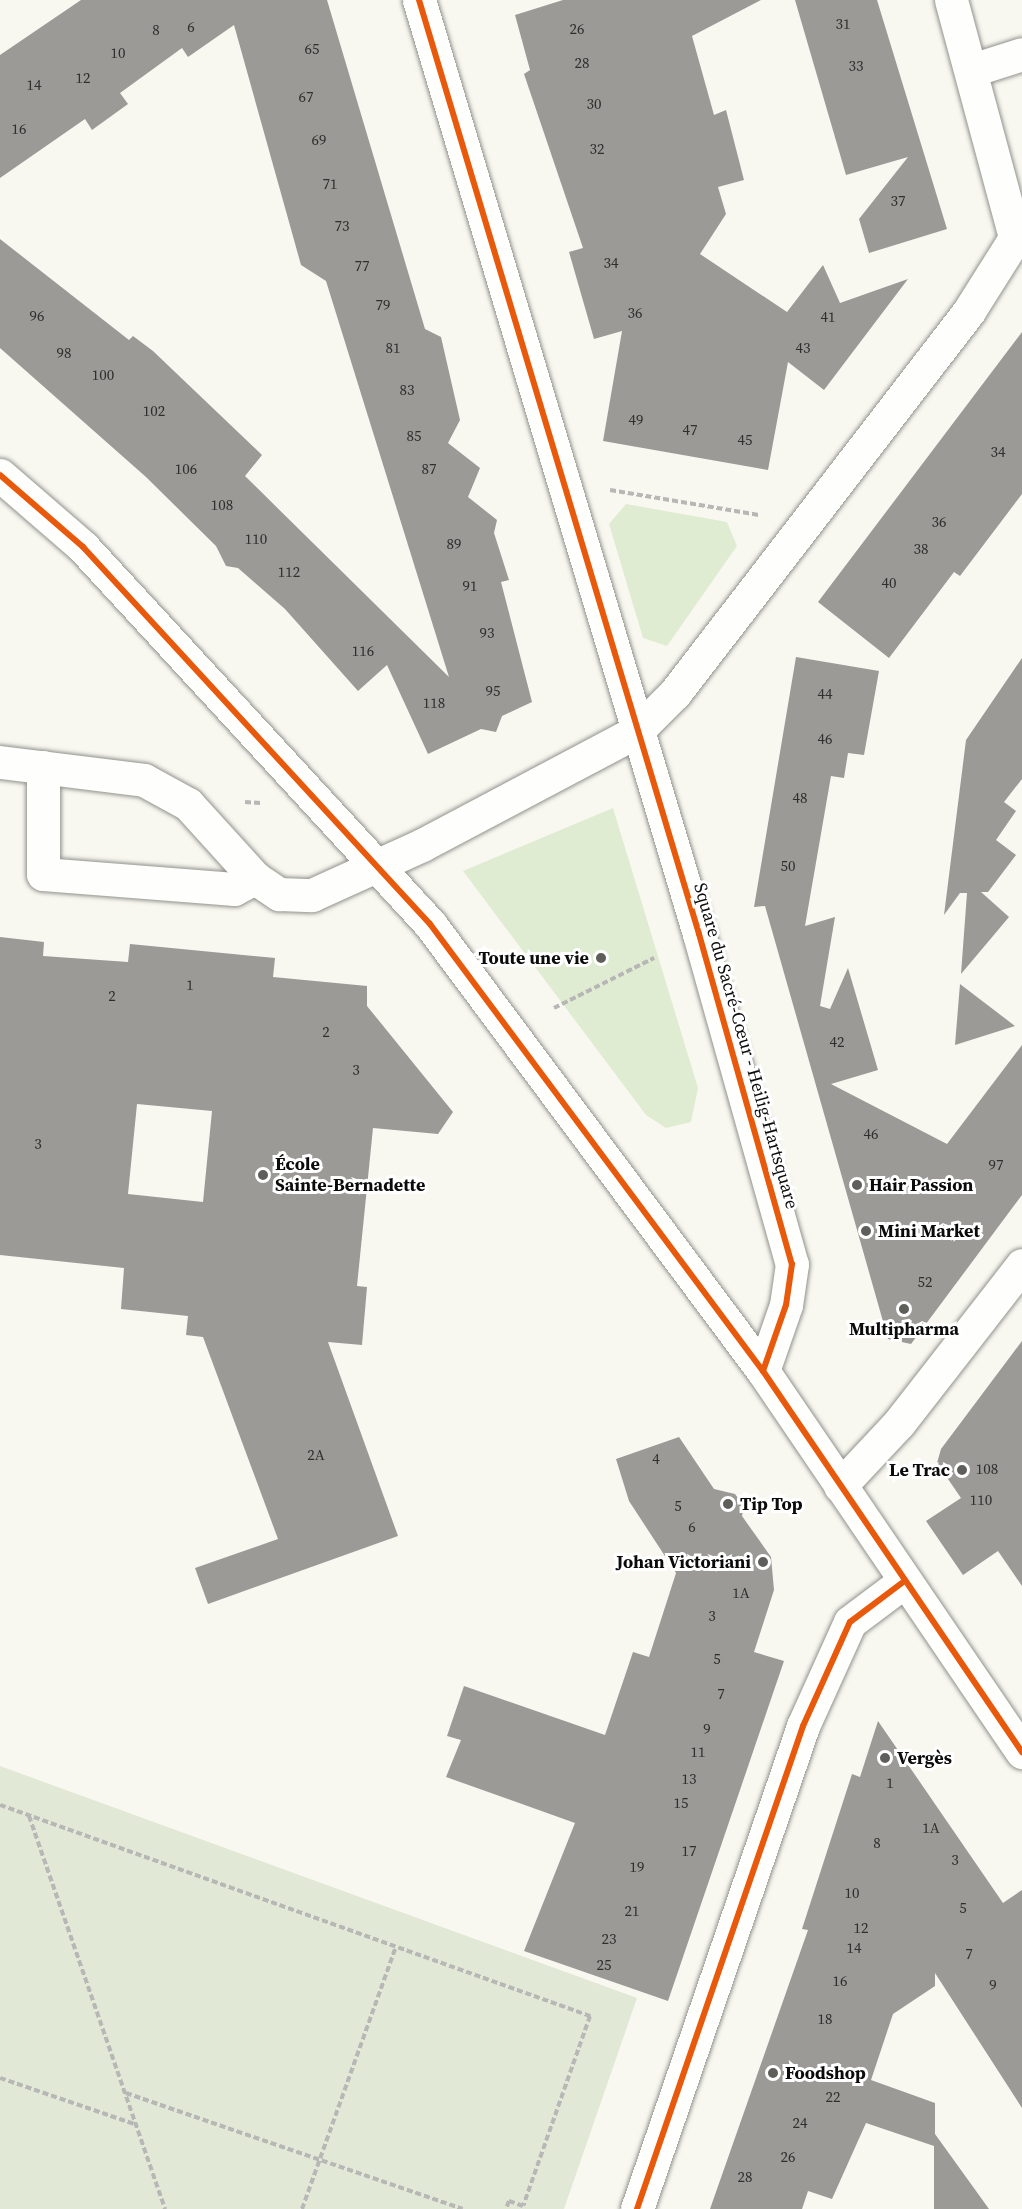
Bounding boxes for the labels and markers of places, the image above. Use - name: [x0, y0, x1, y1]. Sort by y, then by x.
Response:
- place label: Toute une vie: [479, 947, 589, 969]
- marker: Toute une vie: [594, 951, 608, 965]
- place label: École Sainte-Bernadette: [275, 1154, 425, 1196]
- marker: École Sainte-Bernadette: [256, 1168, 270, 1182]
- place label: Hair Passion: [869, 1174, 973, 1196]
- marker: Hair Passion: [850, 1178, 864, 1192]
- place label: Mini Market: [878, 1220, 980, 1242]
- marker: Mini Market: [859, 1224, 873, 1238]
- marker: Multipharma: [897, 1302, 911, 1316]
- place label: Multipharma: [849, 1318, 959, 1340]
- place label: Le Trac: [889, 1459, 950, 1481]
- marker: Le Trac: [955, 1463, 969, 1477]
- place label: Tip Top: [740, 1493, 803, 1515]
- marker: Tip Top: [721, 1497, 735, 1511]
- place label: Johan Victoriani: [616, 1551, 751, 1573]
- marker: Johan Victoriani: [756, 1555, 770, 1569]
- place label: Vergès: [897, 1747, 952, 1769]
- marker: Vergès: [878, 1751, 892, 1765]
- place label: Foodshop: [785, 2062, 866, 2084]
- marker: Foodshop: [766, 2066, 780, 2080]

